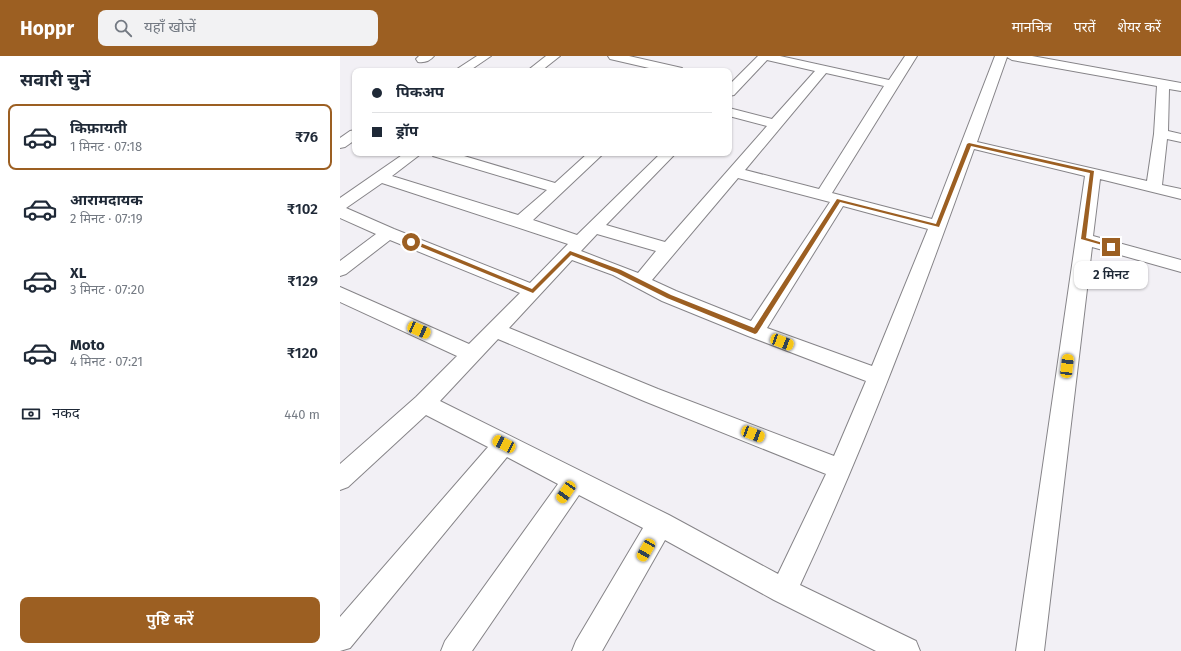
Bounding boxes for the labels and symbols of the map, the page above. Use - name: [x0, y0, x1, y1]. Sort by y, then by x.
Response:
- route start: [402, 233, 420, 251]
- route end: [1102, 238, 1120, 256]
- callout: 2 मिनट: [1074, 261, 1148, 289]
- car: [406, 320, 432, 340]
- car: [769, 332, 795, 352]
- car: [1060, 353, 1074, 379]
- car: [740, 424, 766, 444]
- car: [491, 433, 517, 455]
- car: [554, 479, 578, 505]
- car: [635, 537, 657, 563]

